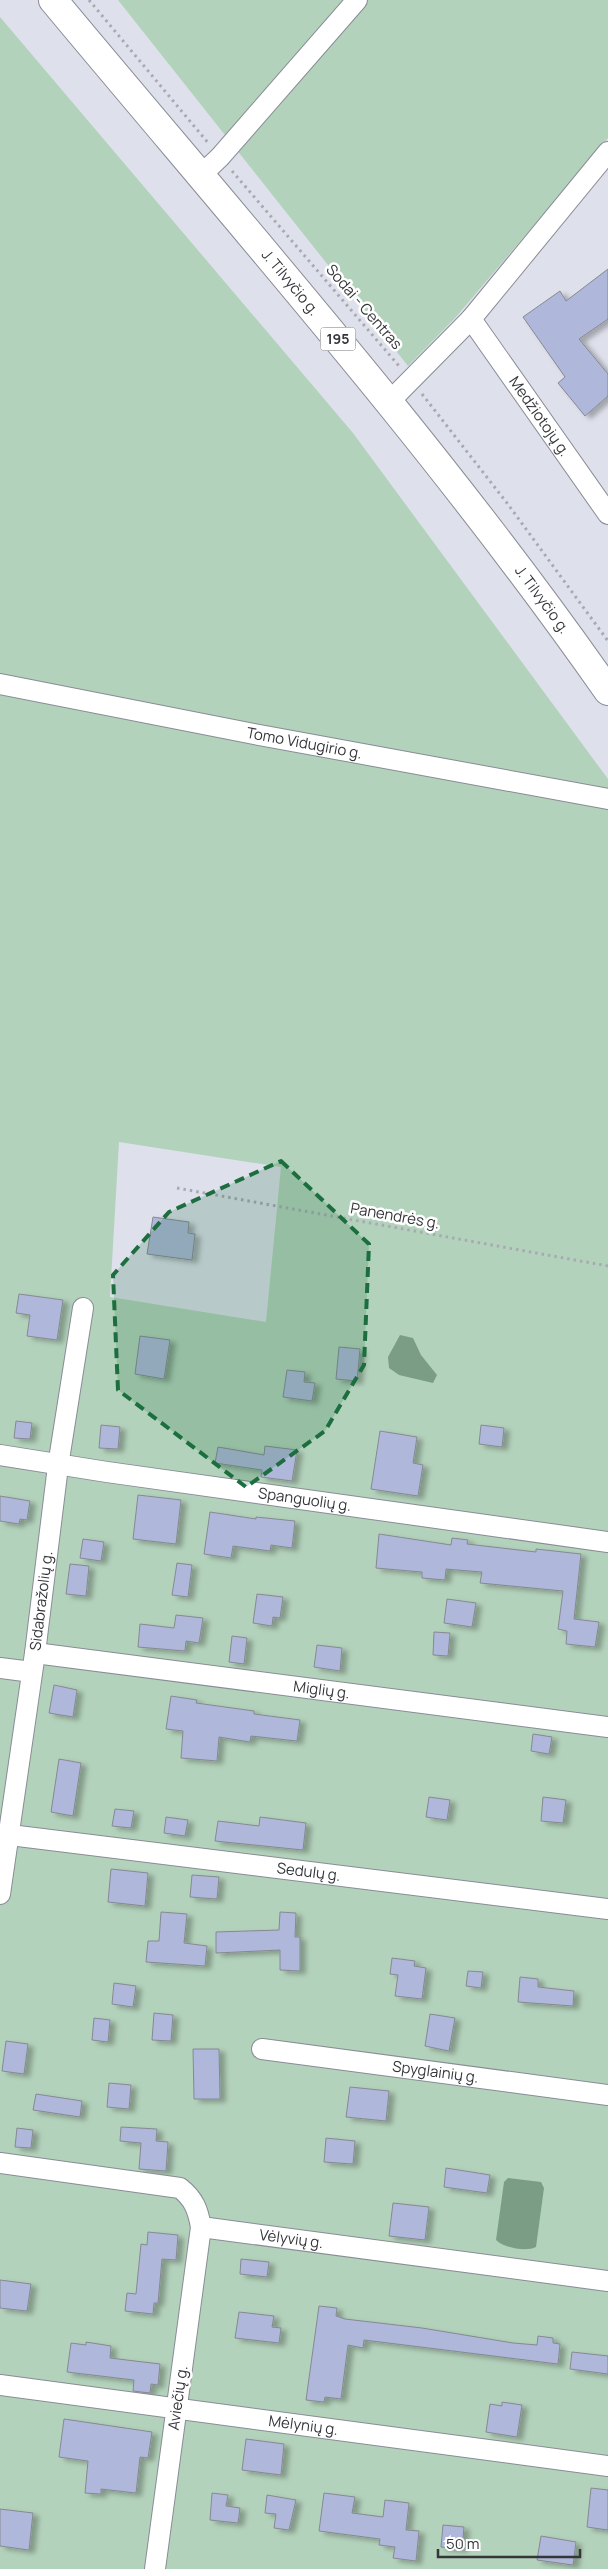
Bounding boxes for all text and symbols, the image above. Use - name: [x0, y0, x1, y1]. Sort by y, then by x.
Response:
- street label: J. Tilvyčio g.: [257, 245, 325, 320]
- street label: Sodai - Centras: [321, 260, 407, 354]
- road number: 195: [320, 328, 356, 350]
- street label: Medžiotojų g.: [504, 372, 575, 460]
- street label: J. Tilvyčio g.: [510, 561, 575, 638]
- street label: Tomo Vidugirio g.: [245, 722, 364, 764]
- street label: Panendrės g.: [349, 1197, 441, 1234]
- street label: Spanguolių g.: [257, 1482, 353, 1516]
- street label: Sidabražolių g.: [24, 1550, 57, 1652]
- street label: Miglių g.: [292, 1675, 351, 1704]
- street label: Sedulų g.: [276, 1857, 342, 1886]
- street label: Spyglainių g.: [391, 2055, 480, 2088]
- street label: Vėlyvių g.: [258, 2224, 325, 2253]
- street label: Aviečių g.: [163, 2364, 192, 2432]
- street label: Mėlynių g.: [267, 2410, 339, 2440]
- scale bar: [438, 2526, 580, 2558]
- text: 50 m: [446, 2533, 480, 2554]

